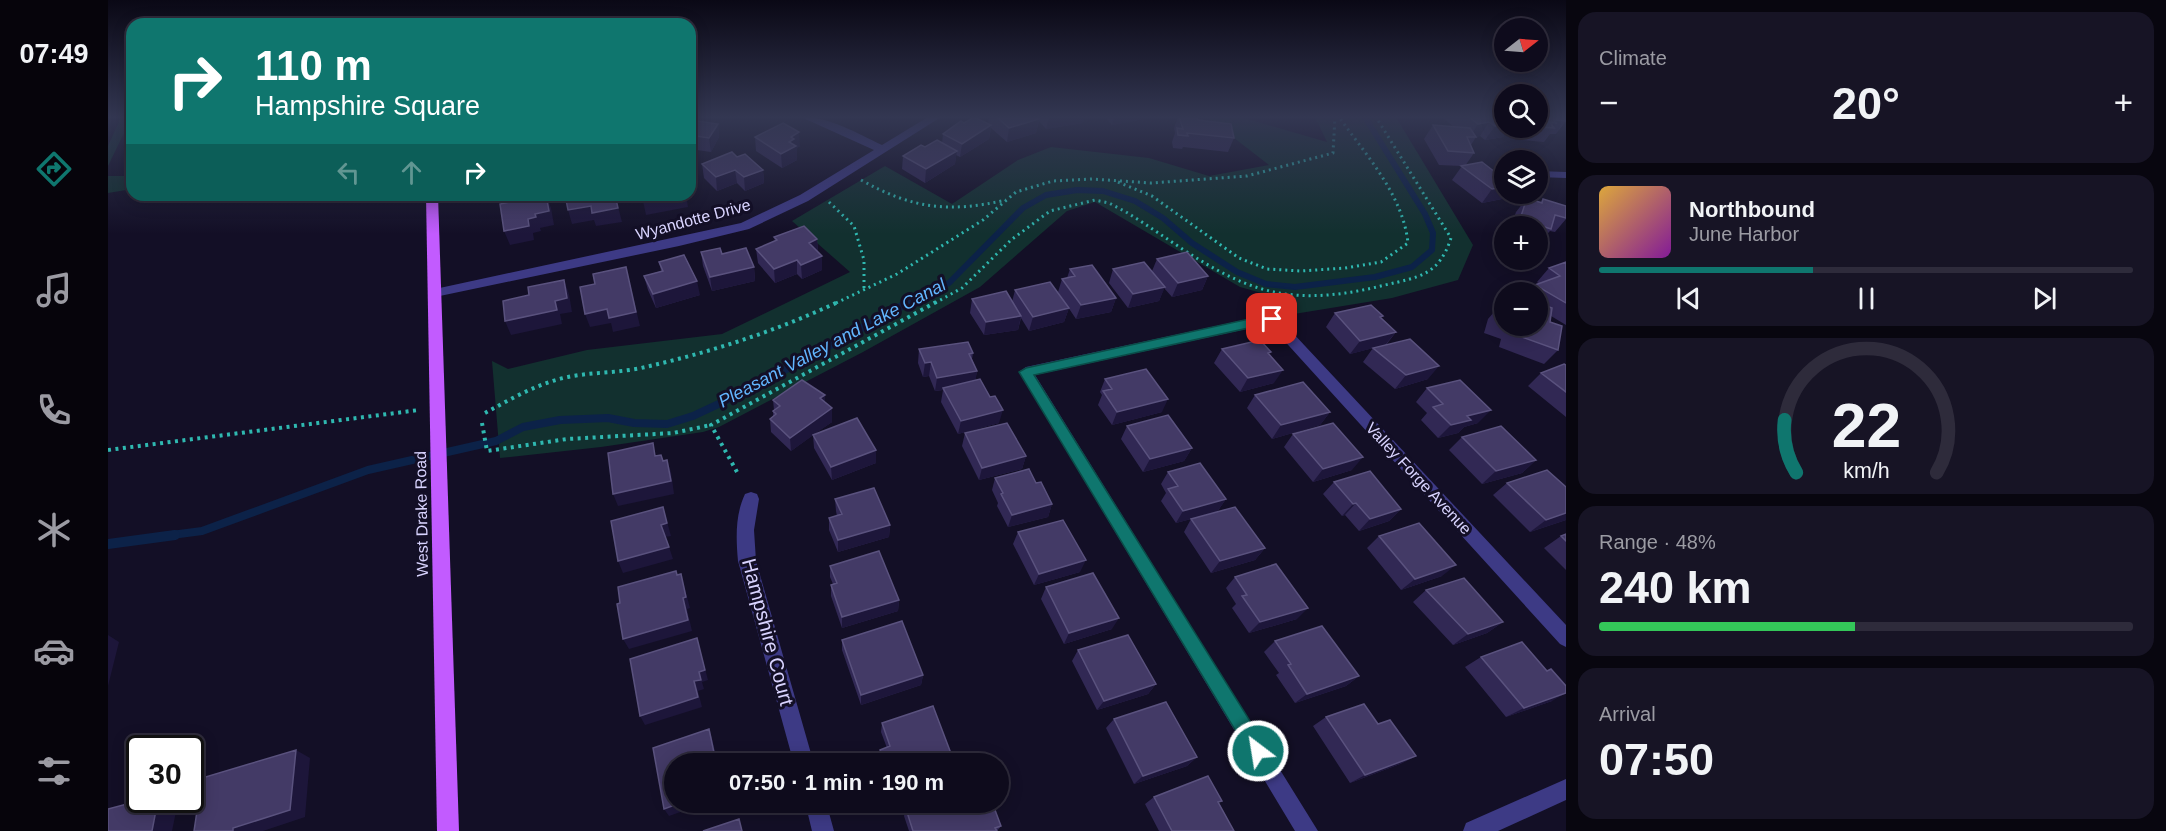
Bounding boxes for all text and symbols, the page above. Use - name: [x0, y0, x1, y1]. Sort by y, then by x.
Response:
- north arrow: [1494, 18, 1548, 72]
- map controls: [1494, 18, 1548, 336]
- text: 07:49: [19, 39, 89, 69]
- icon: right: [156, 42, 234, 120]
- text: 110 m: [255, 42, 372, 89]
- text: Climate: [1599, 47, 1667, 69]
- text: 20°: [1832, 78, 1900, 129]
- button: search: [1494, 84, 1548, 138]
- text: −: [1599, 84, 1618, 121]
- text: +: [2114, 84, 2133, 121]
- text: Hampshire Square: [255, 91, 480, 121]
- icon: directions: [33, 148, 75, 190]
- button: layers: [1494, 150, 1548, 204]
- icon: left: [332, 156, 365, 189]
- icon: ahead: [395, 156, 428, 189]
- icon: right: [458, 156, 491, 189]
- street label: Wyandotte Drive: [634, 196, 752, 243]
- text: Northbound: [1689, 197, 1815, 222]
- button: +: [1494, 216, 1548, 270]
- text: June Harbor: [1689, 223, 1799, 245]
- icon: music: [33, 269, 75, 311]
- water label: Pleasant Valley and Lake Canal: [715, 274, 950, 412]
- button: −: [1494, 282, 1548, 336]
- icon: previous: [1672, 282, 1705, 315]
- icon: pause: [1850, 282, 1883, 315]
- icon: next: [2028, 282, 2061, 315]
- pin: [1246, 293, 1297, 344]
- icon: arrive: [1255, 302, 1288, 335]
- icon: phone: [33, 389, 75, 431]
- text: 22: [1831, 391, 1901, 460]
- street label: Valley Forge Avenue: [1363, 419, 1475, 538]
- street label: West Drake Road: [412, 451, 431, 577]
- text: km/h: [1843, 459, 1889, 483]
- icon: climate: [33, 509, 75, 551]
- text: Range · 48%: [1599, 531, 1716, 553]
- street label: Hampshire Court: [738, 556, 798, 708]
- text: 240 km: [1599, 562, 1752, 613]
- icon: car: [33, 630, 75, 672]
- text: Arrival: [1599, 703, 1656, 725]
- position arrow: [1226, 719, 1290, 783]
- text: 07:50: [1599, 734, 1714, 785]
- speed limit sign: 30: [126, 735, 204, 813]
- icon: filters: [33, 750, 75, 792]
- text: 07:50 · 1 min · 190 m: [729, 770, 944, 795]

